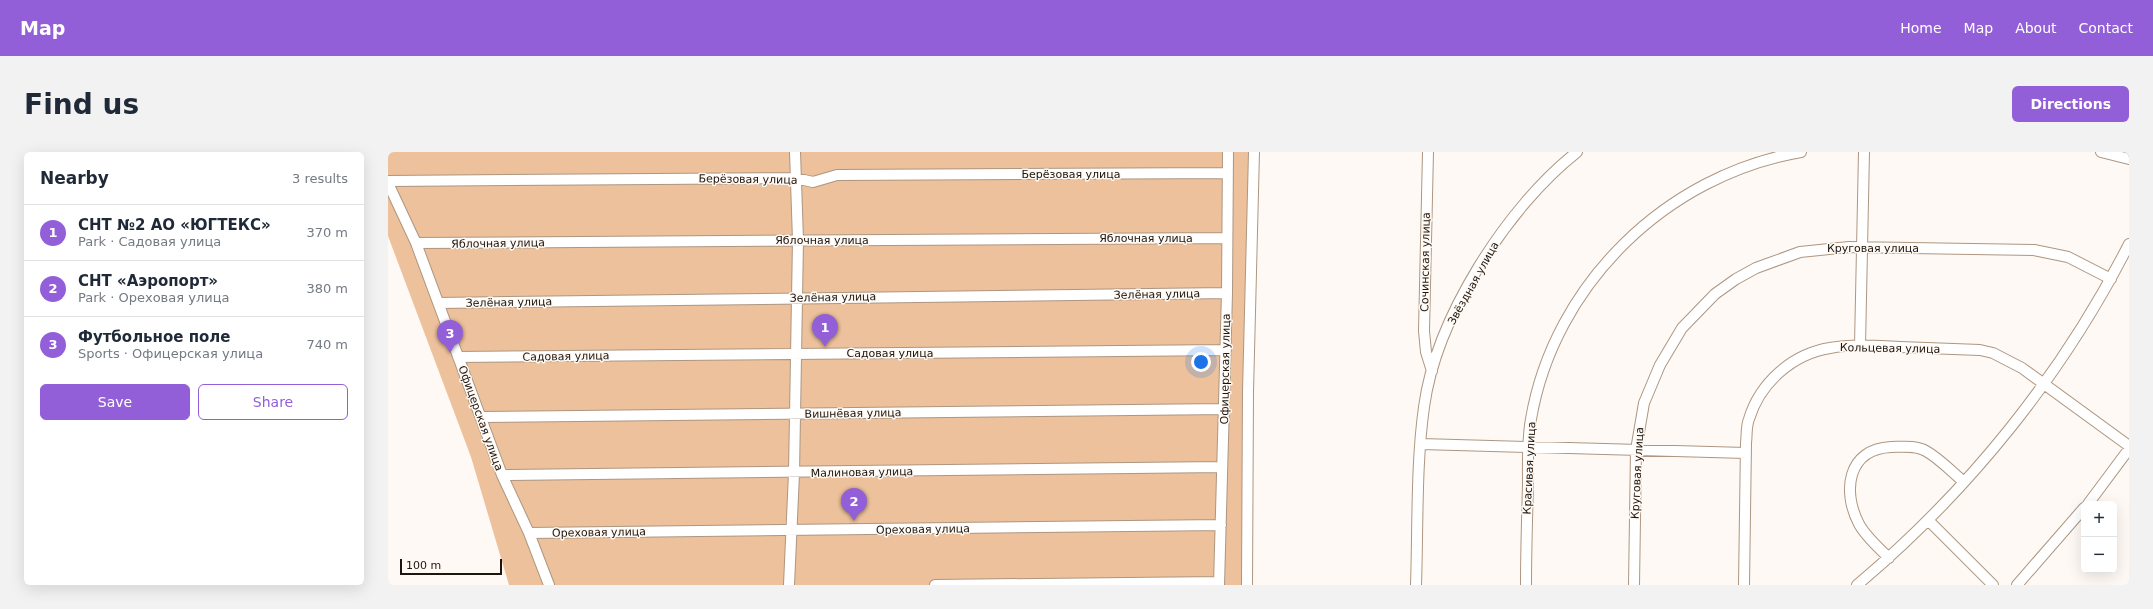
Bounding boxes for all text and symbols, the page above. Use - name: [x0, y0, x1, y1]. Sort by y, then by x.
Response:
- text: Map: [20, 17, 65, 39]
- text: Home: [1900, 20, 1942, 36]
- text: Map: [1964, 20, 1993, 36]
- text: About: [2015, 20, 2057, 36]
- text: Contact: [2079, 20, 2133, 36]
- button: Directions: [2012, 86, 2129, 122]
- text: Find us: [24, 88, 139, 121]
- text: Nearby: [40, 168, 109, 188]
- street label: Берёзовая улица: [1022, 168, 1120, 181]
- text: 3 results: [292, 171, 348, 186]
- street label: Берёзовая улица: [698, 172, 798, 187]
- street label: Сочинская улица: [1418, 212, 1433, 312]
- text: СНТ №2 АО «ЮГТЕКС»: [78, 216, 271, 234]
- text: 1: [48, 225, 58, 240]
- text: 370 m: [306, 225, 348, 240]
- street label: Яблочная улица: [1099, 232, 1193, 245]
- text: Park · Садовая улица: [78, 234, 221, 249]
- street label: Яблочная улица: [775, 234, 869, 247]
- street label: Яблочная улица: [451, 236, 545, 251]
- street label: Звёздная улица: [1445, 240, 1502, 327]
- street label: Круговая улица: [1827, 242, 1919, 255]
- text: СНТ «Аэропорт»: [78, 272, 218, 290]
- text: 2: [48, 281, 58, 296]
- text: 380 m: [306, 281, 348, 296]
- street label: Зелёная улица: [1114, 287, 1200, 302]
- text: Park · Ореховая улица: [78, 290, 229, 305]
- street label: Зелёная улица: [790, 290, 876, 305]
- street label: Зелёная улица: [466, 295, 552, 310]
- street label: Офицерская улица: [1218, 313, 1233, 425]
- pin: 1: [812, 314, 838, 347]
- pin: 3: [437, 320, 463, 353]
- text: Футбольное поле: [78, 328, 231, 346]
- text: 3: [48, 337, 58, 352]
- text: 740 m: [306, 337, 348, 352]
- street label: Кольцевая улица: [1840, 341, 1940, 356]
- text: Sports · Офицерская улица: [78, 346, 263, 361]
- street label: Садовая улица: [846, 347, 934, 360]
- street label: Садовая улица: [522, 349, 610, 364]
- your location: [1191, 352, 1211, 372]
- street label: Офицерская улица: [455, 364, 506, 473]
- button: Save: [40, 384, 190, 420]
- button: Share: [198, 384, 348, 420]
- street label: Вишнёвая улица: [804, 406, 902, 421]
- street label: Красивая улица: [1521, 421, 1538, 515]
- street label: Круговая улица: [1629, 427, 1646, 519]
- street label: Малиновая улица: [811, 465, 913, 480]
- pin: 2: [841, 488, 867, 521]
- map controls: [2081, 501, 2117, 573]
- button: +: [2081, 501, 2117, 537]
- street label: Ореховая улица: [876, 522, 970, 537]
- street label: Ореховая улица: [552, 525, 646, 540]
- button: −: [2081, 537, 2117, 573]
- scale bar: [400, 557, 502, 576]
- text: 100 m: [406, 559, 441, 572]

